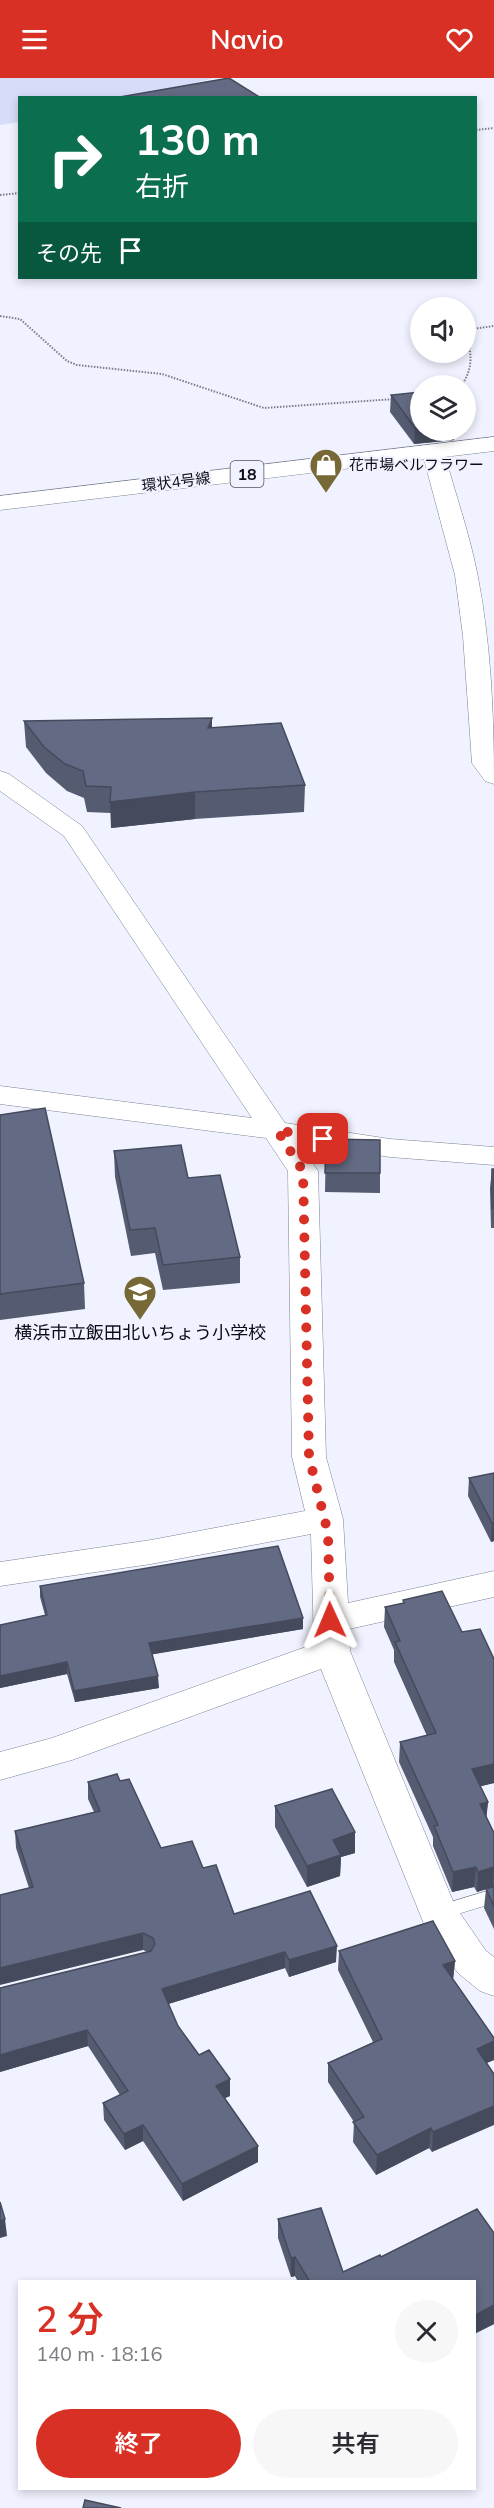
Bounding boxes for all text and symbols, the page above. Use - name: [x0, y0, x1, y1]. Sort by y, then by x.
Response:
- text: Navio: [210, 22, 284, 56]
- icon: menu: [18, 23, 51, 56]
- icon: heart: [443, 23, 476, 56]
- text: 130 m: [135, 113, 260, 166]
- icon: right: [36, 120, 114, 198]
- text: 右折: [135, 169, 189, 203]
- icon: arrive: [114, 234, 147, 267]
- text: その先: [36, 239, 102, 267]
- map controls: [410, 297, 476, 441]
- button: sound: [410, 297, 476, 363]
- button: layers: [410, 375, 476, 441]
- shop icon: 花市場ベルフラワー: [308, 447, 344, 494]
- place label: 花市場ベルフラワー: [349, 455, 484, 474]
- road number: 18: [230, 461, 264, 487]
- street label: 環状4号線: [141, 468, 211, 495]
- pin: [297, 1113, 348, 1164]
- icon: arrive: [306, 1122, 339, 1155]
- school or university icon: 横浜市立飯田北いちょう小学校: [122, 1274, 158, 1321]
- place label: 横浜市立飯田北いちょう小学校: [14, 1321, 266, 1344]
- position arrow: [298, 1588, 362, 1652]
- text: 2 分: [36, 2296, 103, 2341]
- button: close: [395, 2300, 458, 2363]
- text: 140 m · 18:16: [36, 2341, 162, 2366]
- button: 終了: [36, 2409, 241, 2478]
- button: 共有: [253, 2409, 458, 2478]

